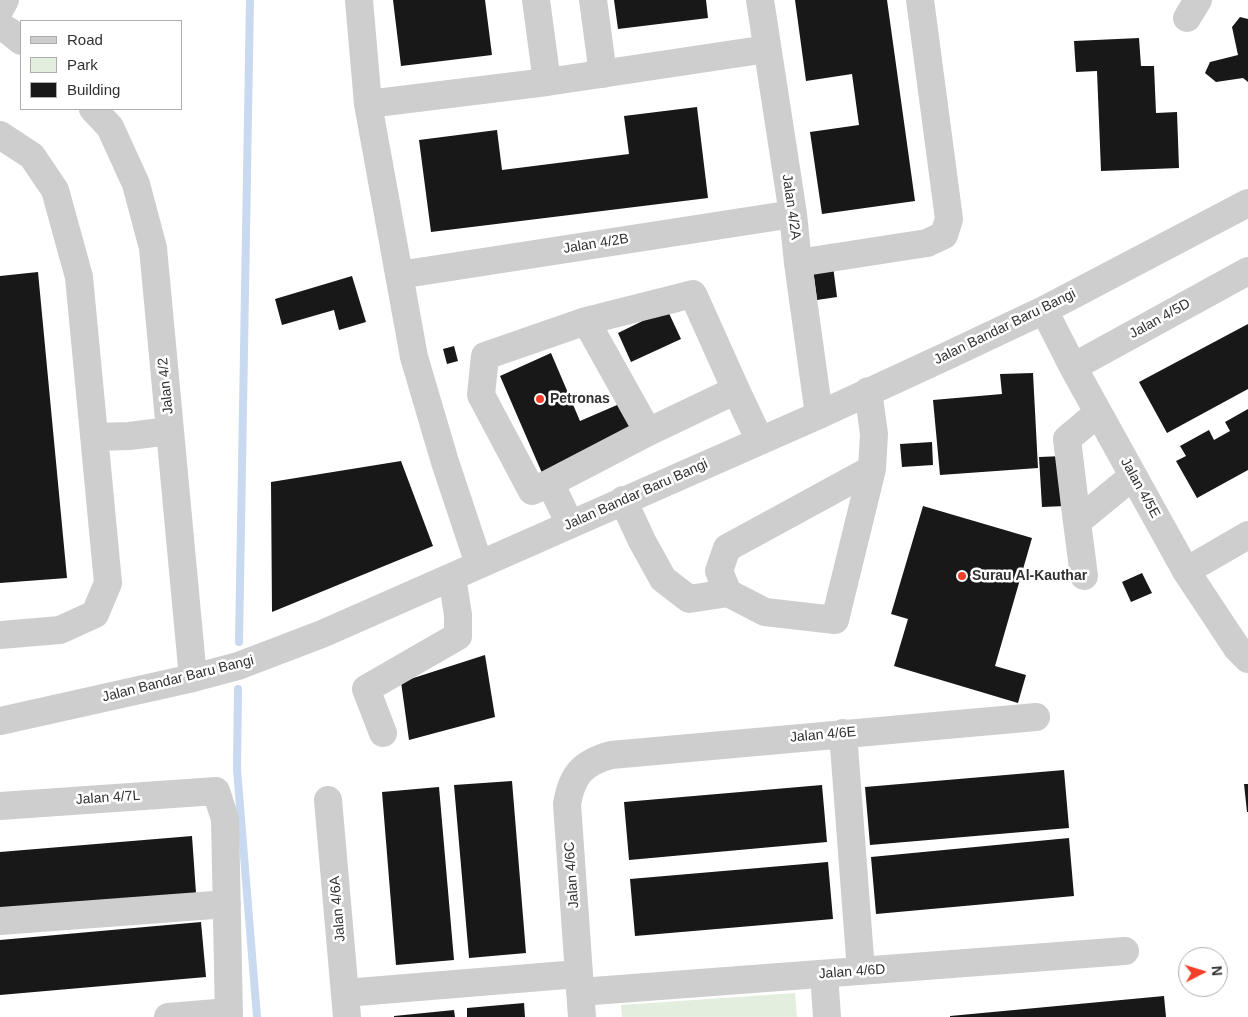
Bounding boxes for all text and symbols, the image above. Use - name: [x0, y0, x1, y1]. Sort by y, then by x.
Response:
- legend: [20, 20, 182, 110]
- text: Road: [67, 31, 103, 48]
- text: Park: [67, 56, 98, 73]
- text: Building: [67, 81, 120, 98]
- street label: Jalan 4/2A: [778, 173, 804, 241]
- street label: Jalan 4/2B: [562, 231, 630, 257]
- street label: Jalan Bandar Baru Bangi: [931, 285, 1079, 369]
- street label: Jalan 4/5D: [1127, 295, 1193, 343]
- street label: Jalan 4/2: [155, 357, 177, 415]
- place label: Petronas: [550, 391, 610, 407]
- marker: Petronas: [534, 393, 546, 405]
- street label: Jalan 4/5E: [1117, 455, 1163, 521]
- street label: Jalan Bandar Baru Bangi: [561, 456, 711, 534]
- place label: Surau Al-Kauthar: [972, 568, 1087, 584]
- marker: Surau Al-Kauthar: [956, 570, 968, 582]
- street label: Jalan Bandar Baru Bangi: [100, 652, 256, 706]
- street label: Jalan 4/6E: [789, 724, 857, 746]
- street label: Jalan 4/7L: [75, 787, 141, 809]
- street label: Jalan 4/6C: [561, 841, 583, 909]
- street label: Jalan 4/6A: [327, 875, 349, 943]
- north arrow: [1178, 947, 1228, 997]
- street label: Jalan 4/6D: [818, 961, 886, 983]
- text: N: [1209, 965, 1225, 977]

